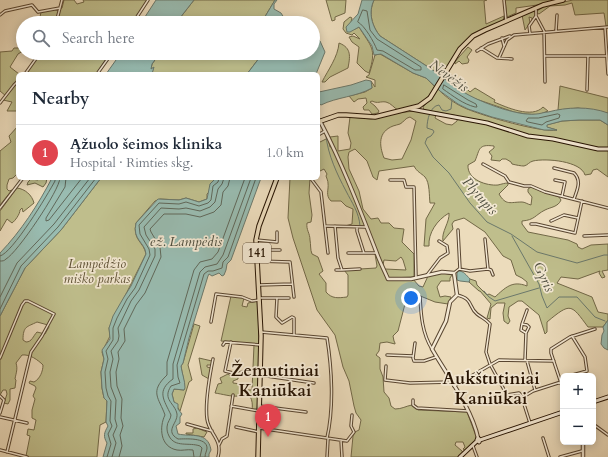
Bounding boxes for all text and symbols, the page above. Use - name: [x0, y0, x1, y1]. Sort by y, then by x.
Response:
- search box: [16, 16, 320, 60]
- icon: search: [30, 27, 52, 49]
- text: Search here: [62, 28, 135, 48]
- water label: Nevėžis: [425, 55, 473, 97]
- text: Nearby: [32, 87, 89, 110]
- text: Ąžuolo šeimos klinika: [70, 134, 222, 154]
- text: 1: [42, 144, 48, 162]
- text: 1.0 km: [266, 144, 304, 162]
- text: Hospital · Rimties skg.: [70, 154, 193, 172]
- water label: Plytupis: [458, 173, 502, 219]
- water label: ež. Lampėdis: [150, 232, 222, 251]
- road number: 141: [243, 243, 271, 263]
- park label: Lampėdžio miško parkas: [64, 255, 131, 288]
- water label: Gyris: [529, 259, 559, 295]
- your location: [401, 288, 421, 308]
- district label: Žemutiniai Kaniūkai: [231, 359, 319, 402]
- district label: Aukštutiniai Kaniūkai: [442, 367, 540, 410]
- map controls: [560, 373, 596, 445]
- button: +: [560, 373, 596, 409]
- pin: 1: [255, 404, 281, 437]
- button: −: [560, 409, 596, 445]

